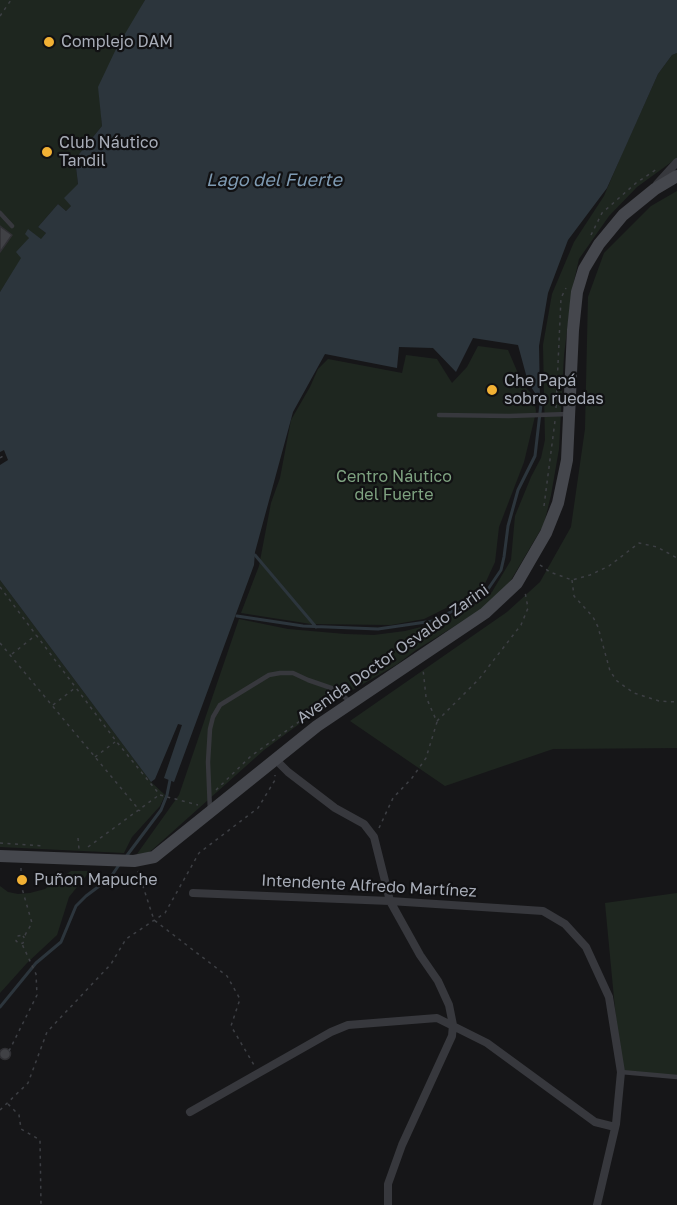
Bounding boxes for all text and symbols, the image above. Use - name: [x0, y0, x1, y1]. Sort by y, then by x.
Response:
- place label: Complejo DAM: [61, 32, 173, 52]
- marker: Complejo DAM: [42, 35, 56, 49]
- place label: Club Náutico Tandil: [59, 133, 158, 171]
- marker: Club Náutico Tandil: [40, 145, 54, 159]
- water label: Lago del Fuerte: [206, 169, 342, 191]
- place label: Che Papá sobre ruedas: [504, 371, 604, 409]
- marker: Che Papá sobre ruedas: [485, 383, 499, 397]
- park label: Centro Náutico del Fuerte: [336, 467, 452, 505]
- street label: Avenida Doctor Osvaldo Zarini: [293, 580, 493, 728]
- place label: Puñon Mapuche: [34, 870, 158, 890]
- street label: Intendente Alfredo Martínez: [261, 871, 477, 901]
- marker: Puñon Mapuche: [15, 873, 29, 887]

